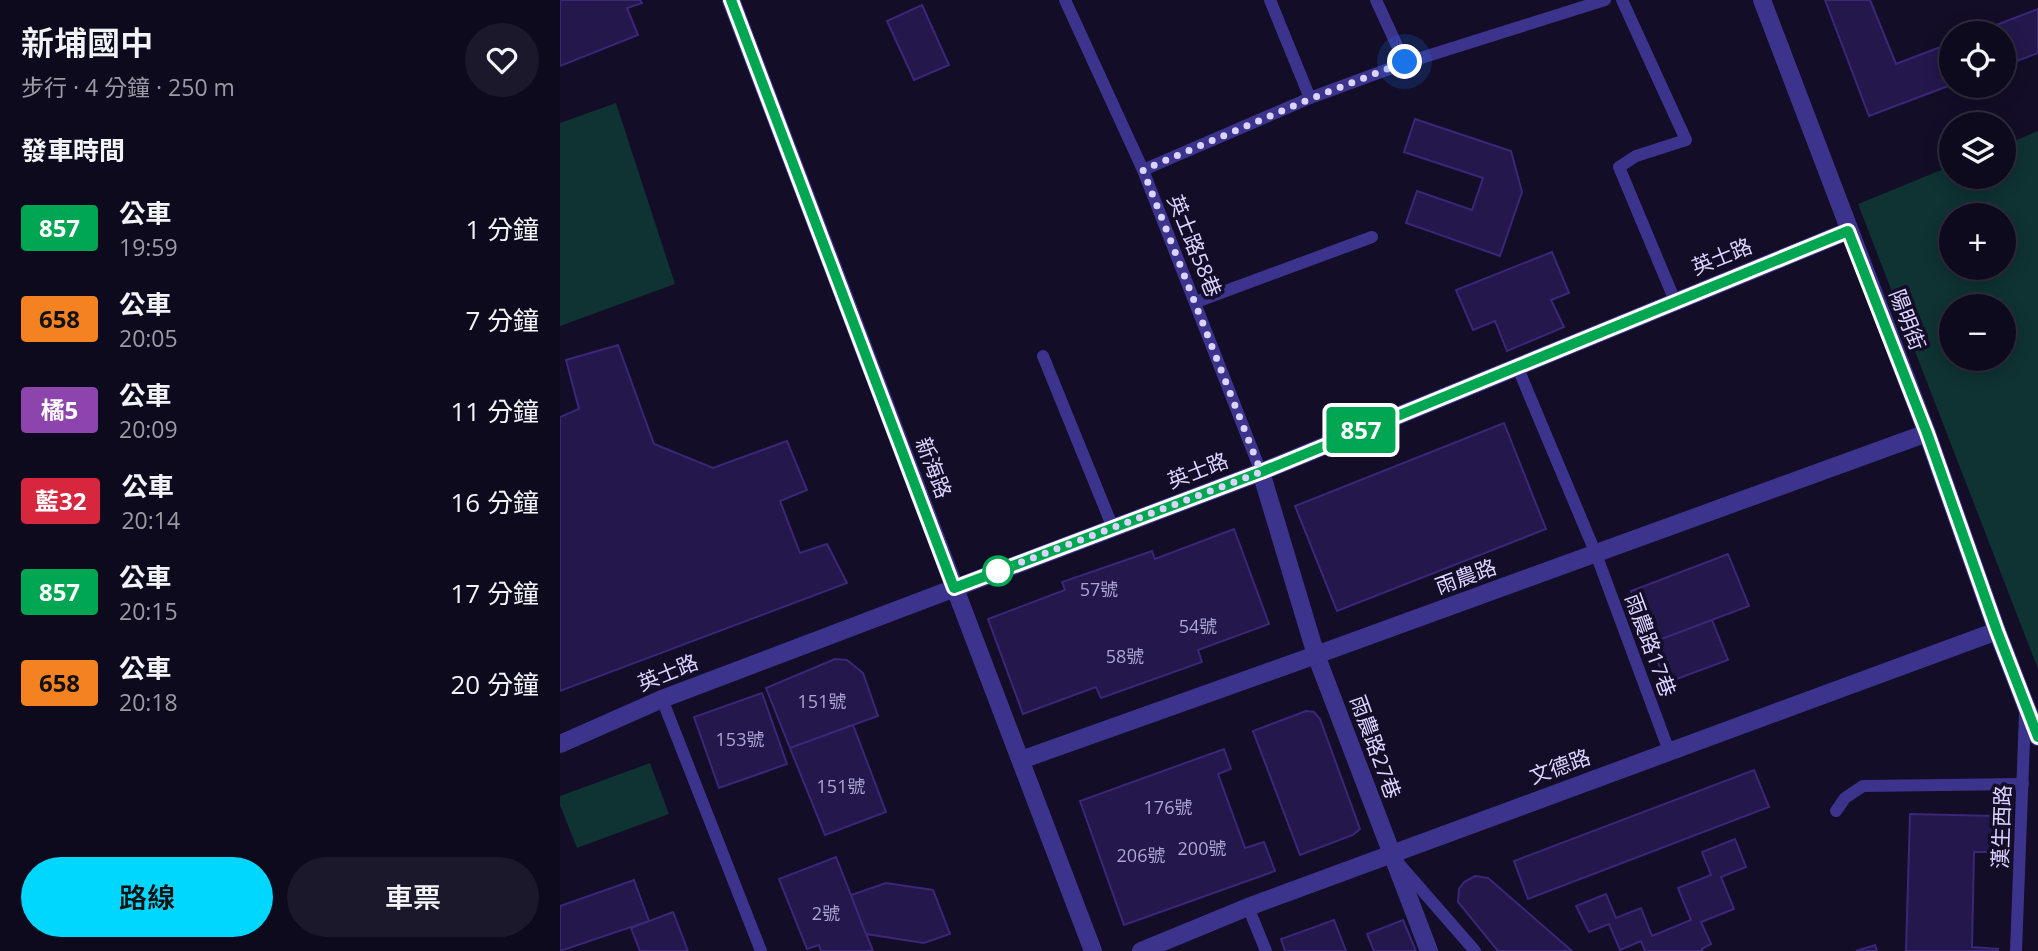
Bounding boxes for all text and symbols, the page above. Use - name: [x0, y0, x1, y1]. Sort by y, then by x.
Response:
- text: 新埔國中: [21, 20, 153, 65]
- map controls: [1939, 21, 2016, 371]
- button: locate: [1939, 21, 2016, 98]
- button: heart: [465, 23, 539, 97]
- your location: [1387, 44, 1422, 79]
- text: 步行 · 4 分鐘 · 250 m: [21, 71, 235, 103]
- button: layers: [1939, 112, 2016, 189]
- text: 發車時間: [21, 132, 125, 168]
- street label: 英士路58巷: [1162, 190, 1228, 301]
- text: 公車: [119, 195, 171, 231]
- button: +: [1939, 203, 2016, 280]
- text: 857: [39, 211, 80, 244]
- text: 1 分鐘: [465, 211, 539, 247]
- text: 19:59: [119, 231, 178, 263]
- street label: 英士路: [1687, 231, 1756, 281]
- street label: 陽明街: [1884, 285, 1932, 354]
- text: 公車: [119, 286, 171, 322]
- button: −: [1939, 294, 2016, 371]
- text: 658: [39, 302, 80, 335]
- text: 7 分鐘: [465, 302, 539, 338]
- text: 20:05: [119, 322, 178, 354]
- text: 公車: [119, 377, 171, 413]
- text: 橘5: [41, 393, 78, 426]
- text: 11 分鐘: [451, 393, 539, 429]
- line badge: 857: [1321, 407, 1401, 453]
- text: 20:09: [119, 413, 178, 445]
- text: 857: [1340, 413, 1382, 446]
- street label: 新海路: [910, 433, 958, 502]
- street label: 英士路: [1163, 446, 1232, 494]
- text: 公車: [121, 468, 173, 504]
- text: 藍32: [35, 484, 86, 517]
- text: 16 分鐘: [451, 484, 539, 520]
- text: 20:14: [121, 504, 180, 536]
- street label: 雨農路: [1431, 552, 1500, 600]
- unlabelled marker: [983, 556, 1013, 586]
- text: 公車: [119, 559, 171, 595]
- text: 857: [39, 575, 80, 608]
- text: 17 分鐘: [451, 575, 539, 611]
- house number: 57號: [1080, 577, 1118, 601]
- street label: 雨農路17巷: [1619, 589, 1683, 700]
- text: 20:15: [119, 595, 178, 627]
- house number: 54號: [1179, 614, 1217, 638]
- house number: 58號: [1106, 644, 1144, 668]
- street label: 英士路: [633, 647, 702, 697]
- text: 公車: [119, 650, 171, 686]
- text: 658: [39, 666, 80, 699]
- text: 20 分鐘: [451, 666, 539, 702]
- text: 20:18: [119, 686, 178, 718]
- house number: 151號: [798, 689, 846, 713]
- street label: 雨農路27巷: [1344, 691, 1408, 802]
- house number: 153號: [716, 727, 764, 751]
- street label: 文德路: [1525, 742, 1594, 790]
- house number: 151號: [817, 774, 865, 798]
- street label: 漢生西路: [1986, 785, 2016, 869]
- house number: 176號: [1144, 795, 1192, 819]
- house number: 200號: [1178, 836, 1226, 860]
- house number: 206號: [1117, 843, 1165, 867]
- button: 路線: [21, 857, 273, 937]
- button: 車票: [287, 857, 539, 937]
- house number: 2號: [812, 901, 840, 925]

